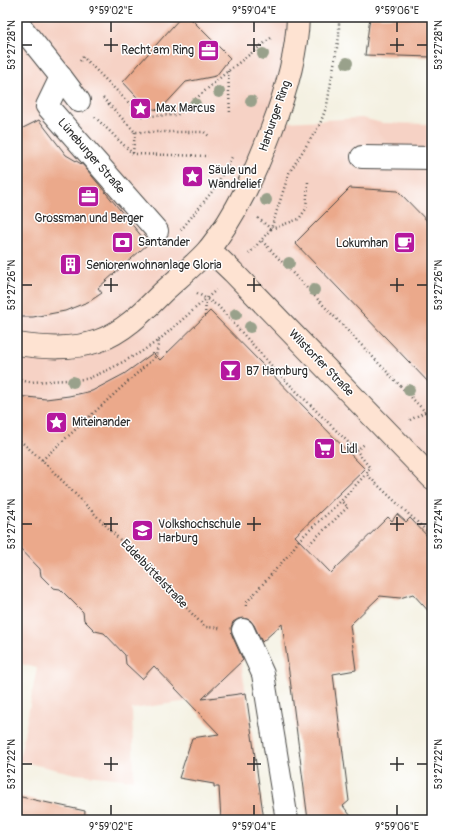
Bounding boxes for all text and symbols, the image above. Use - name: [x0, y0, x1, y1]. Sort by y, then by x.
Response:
- text: 9°59'02"E: [89, 5, 133, 17]
- text: 9°59'04"E: [232, 5, 276, 17]
- text: 9°59'06"E: [375, 5, 419, 17]
- text: 53°27'28"N: [6, 20, 18, 70]
- text: 53°27'28"N: [433, 20, 445, 70]
- office icon: Recht am Ring: [196, 37, 222, 63]
- place label: Recht am Ring: [121, 43, 194, 58]
- street label: Harburger Ring: [256, 78, 294, 154]
- place icon: Max Marcus: [128, 95, 154, 121]
- place label: Max Marcus: [156, 101, 215, 116]
- street label: Lüneburger Straße: [54, 115, 128, 197]
- place label: Säule und Wandrelief: [208, 163, 262, 192]
- place icon: Säule und Wandrelief: [180, 164, 206, 190]
- office icon: Grossman und Berger: [76, 184, 102, 210]
- place label: Grossman und Berger: [35, 211, 144, 226]
- bank icon: Santander: [109, 229, 135, 255]
- cafe icon: Lokumhan: [391, 230, 417, 256]
- place label: Santander: [138, 235, 191, 250]
- place label: Lokumhan: [336, 236, 388, 251]
- building icon: Seniorenwohnanlage Gloria: [58, 252, 84, 278]
- place label: Seniorenwohnanlage Gloria: [86, 258, 222, 273]
- text: 53°27'26"N: [6, 260, 18, 310]
- text: 53°27'26"N: [433, 260, 445, 310]
- street label: Wilstorfer Straße: [285, 326, 357, 400]
- bar icon: B7 Hamburg: [217, 358, 243, 384]
- place label: B7 Hamburg: [246, 364, 308, 379]
- place icon: Miteinander: [43, 409, 69, 435]
- place label: Miteinander: [72, 415, 131, 430]
- supermarket icon: Lidl: [311, 436, 337, 462]
- place label: Lidl: [340, 442, 358, 457]
- text: 53°27'24"N: [6, 499, 18, 549]
- text: 53°27'24"N: [433, 499, 445, 549]
- place label: Volkshochschule Harburg: [158, 517, 241, 546]
- school or university icon: Volkshochschule Harburg: [130, 518, 156, 544]
- street label: Eddelbüttelstraße: [117, 536, 191, 612]
- text: 53°27'22"N: [6, 739, 18, 789]
- text: 53°27'22"N: [433, 739, 445, 789]
- text: 9°59'02"E: [89, 821, 133, 833]
- text: 9°59'04"E: [232, 821, 276, 833]
- text: 9°59'06"E: [375, 821, 419, 833]

